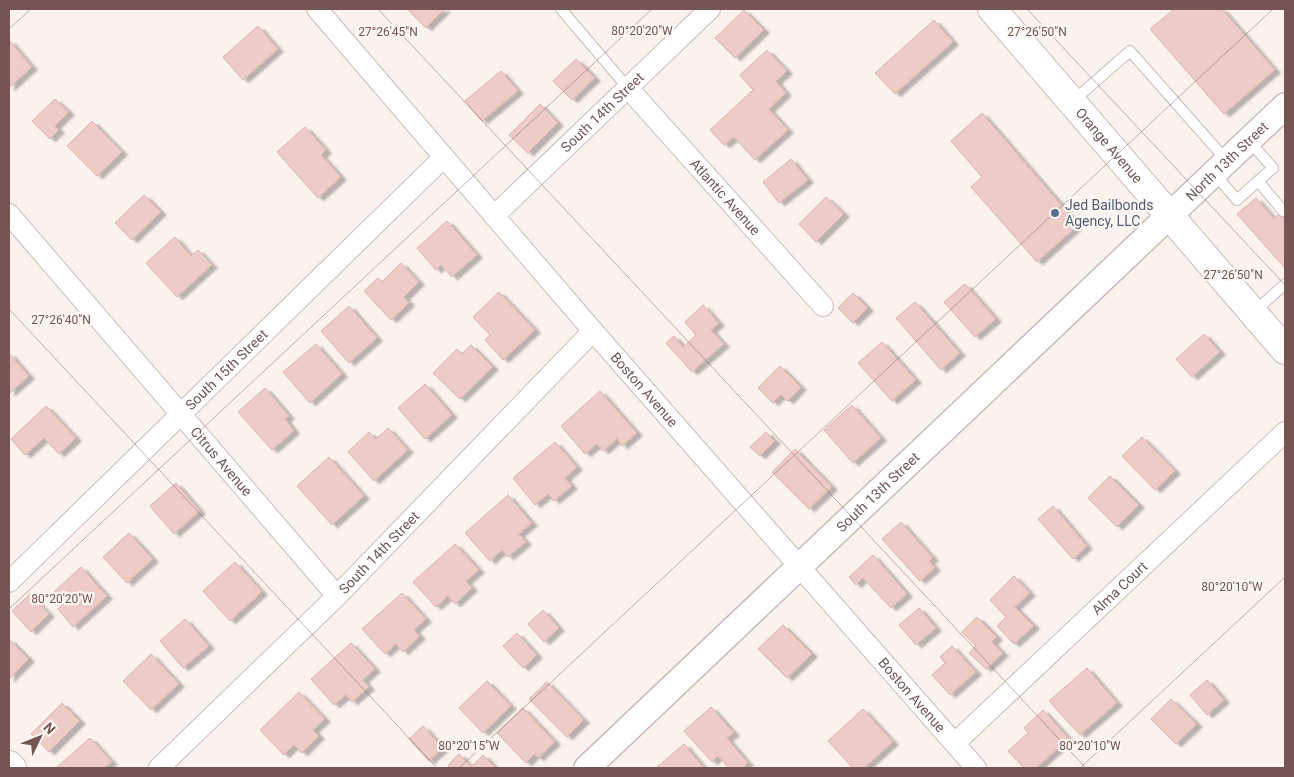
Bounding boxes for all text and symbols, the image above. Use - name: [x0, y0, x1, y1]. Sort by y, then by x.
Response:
- text: 80°20'20"W: [611, 24, 673, 38]
- text: 27°26'45"N: [358, 25, 418, 39]
- text: 27°26'50"N: [1007, 25, 1067, 39]
- street label: South 14th Street: [558, 69, 647, 155]
- street label: Orange Avenue: [1073, 105, 1146, 186]
- street label: North 13th Street: [1182, 118, 1272, 204]
- street label: Atlantic Avenue: [687, 155, 764, 238]
- place label: Jed Bailbonds Agency, LLC: [1065, 197, 1153, 229]
- marker: Jed Bailbonds Agency, LLC: [1049, 207, 1061, 219]
- text: 27°26'50"N: [1203, 268, 1263, 282]
- text: 27°26'40"N: [31, 313, 91, 327]
- street label: South 15th Street: [182, 326, 271, 413]
- street label: Boston Avenue: [608, 349, 681, 430]
- street label: Citrus Avenue: [187, 423, 255, 499]
- street label: South 13th Street: [833, 449, 923, 535]
- street label: South 14th Street: [336, 508, 423, 597]
- street label: Alma Court: [1088, 558, 1151, 618]
- text: 80°20'10"W: [1201, 580, 1263, 594]
- text: 80°20'20"W: [31, 592, 93, 606]
- street label: Boston Avenue: [875, 655, 949, 735]
- north arrow: [15, 712, 65, 762]
- text: N: [40, 719, 59, 737]
- text: 80°20'15"W: [438, 739, 500, 753]
- text: 80°20'10"W: [1059, 739, 1121, 753]

